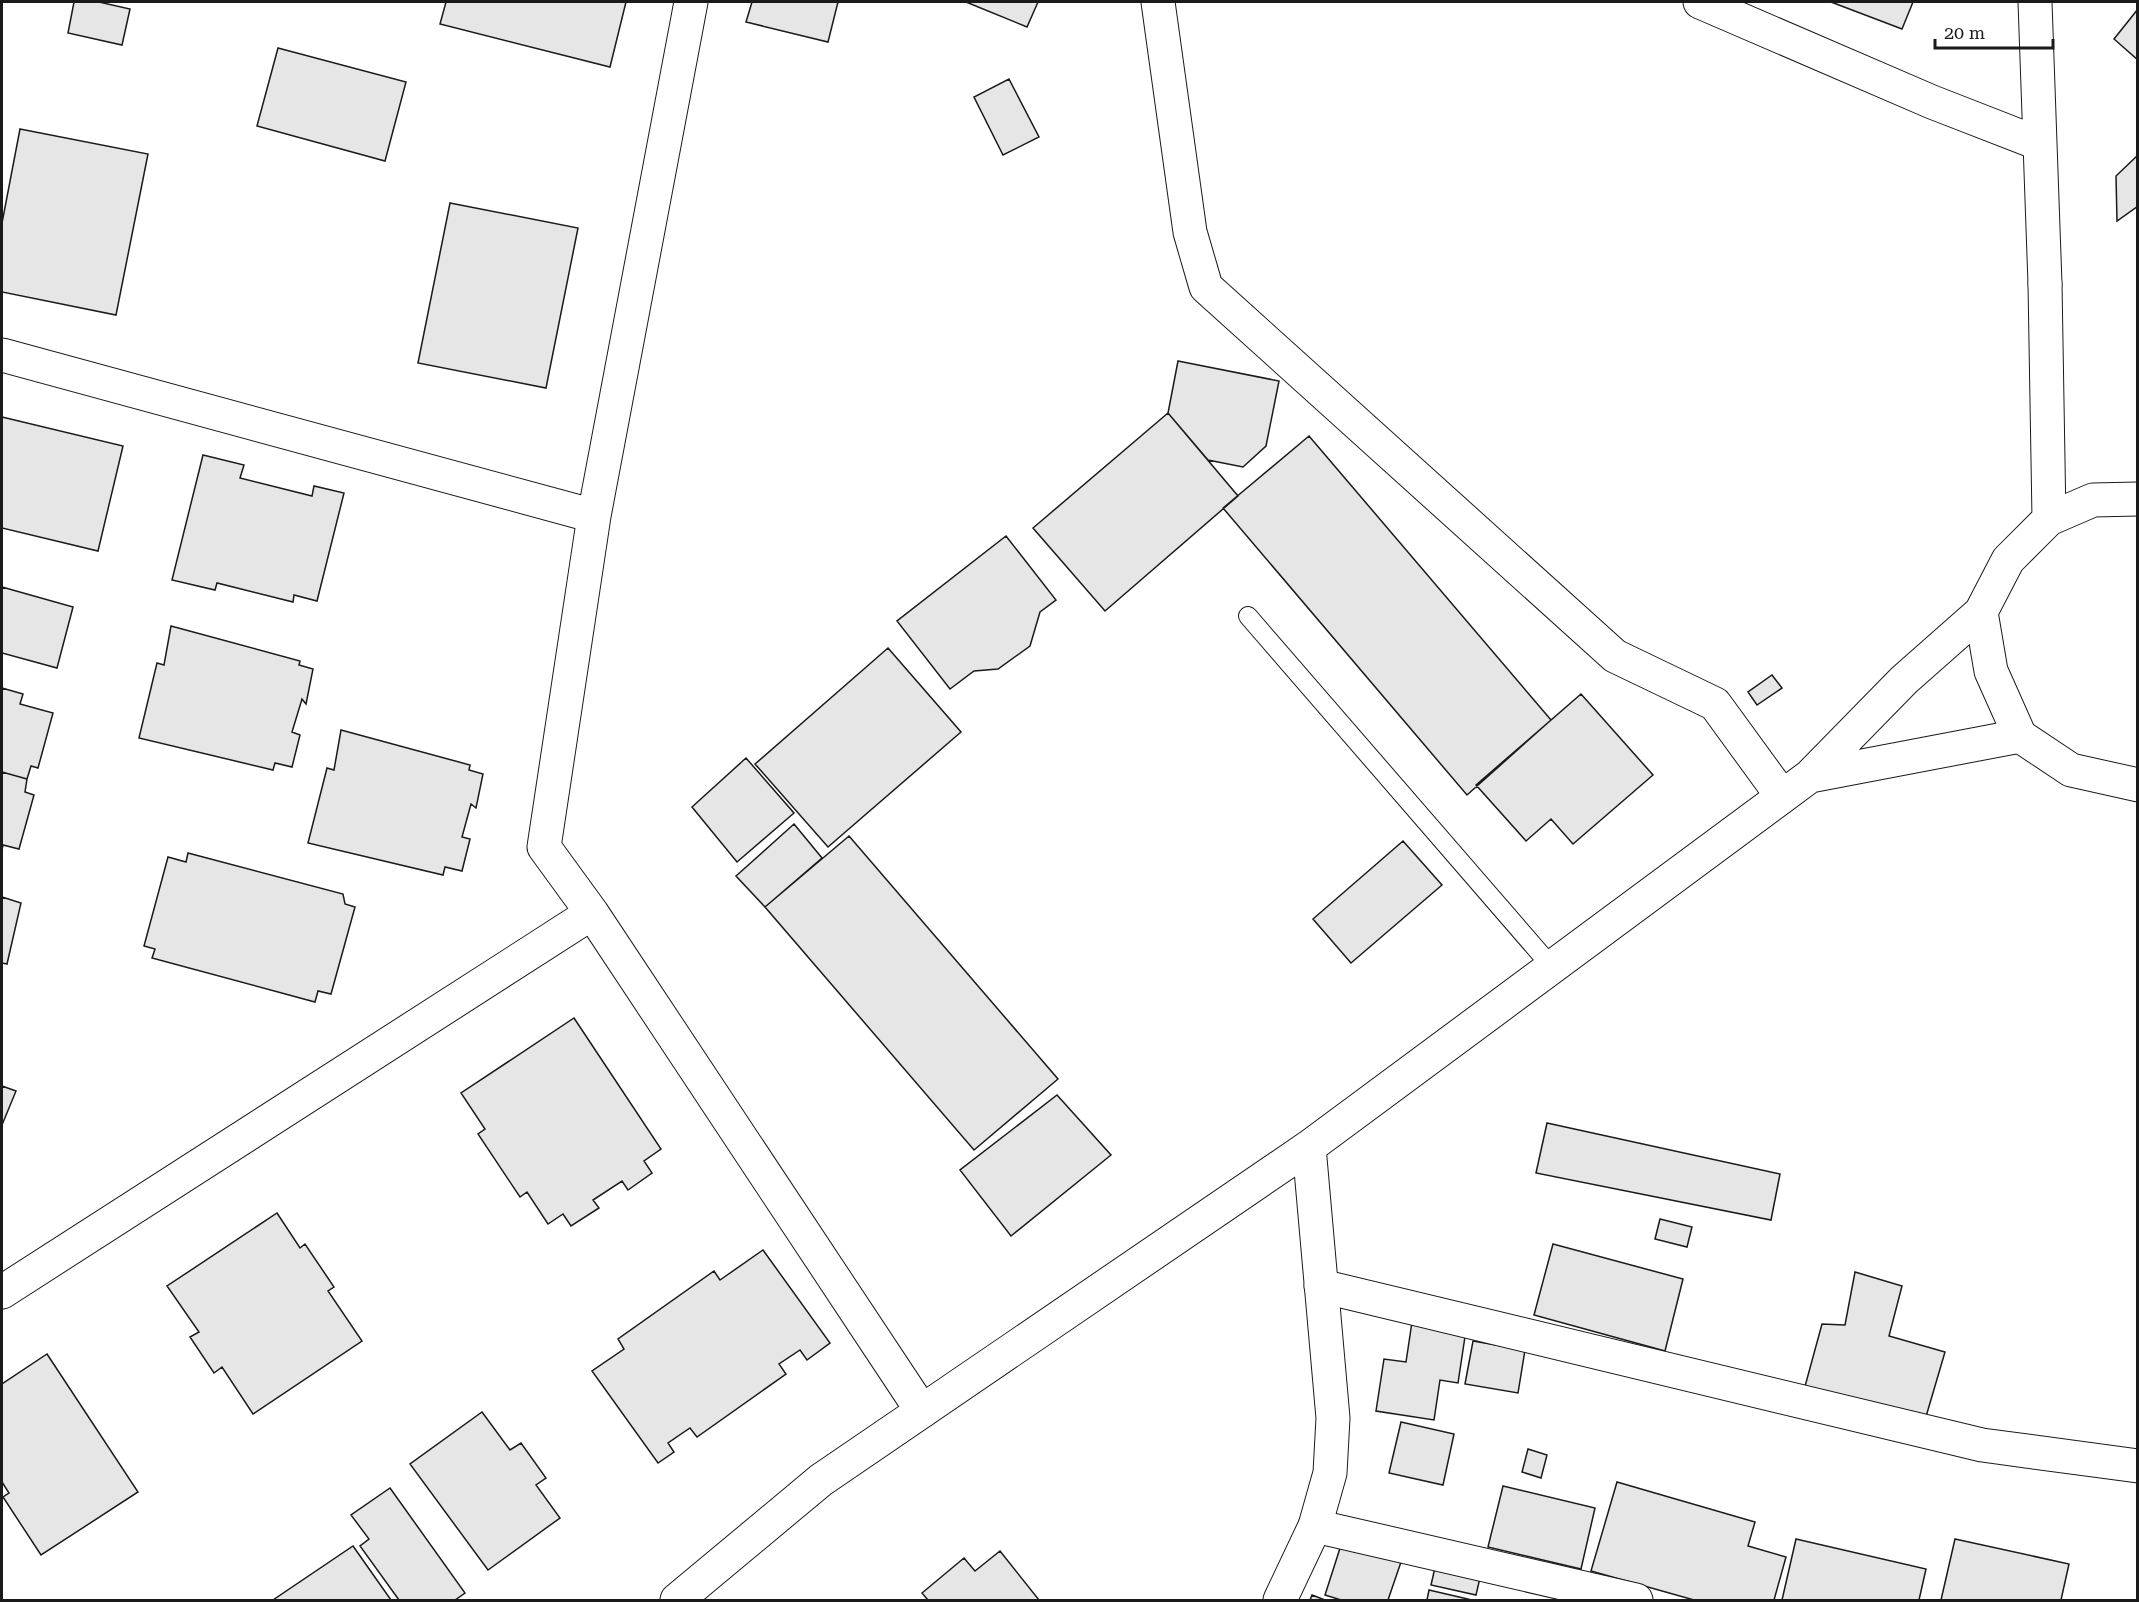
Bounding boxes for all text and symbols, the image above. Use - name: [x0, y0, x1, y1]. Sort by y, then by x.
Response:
- scale bar: [1935, 12, 2054, 50]
- text: 20 m: [1944, 22, 1985, 43]

